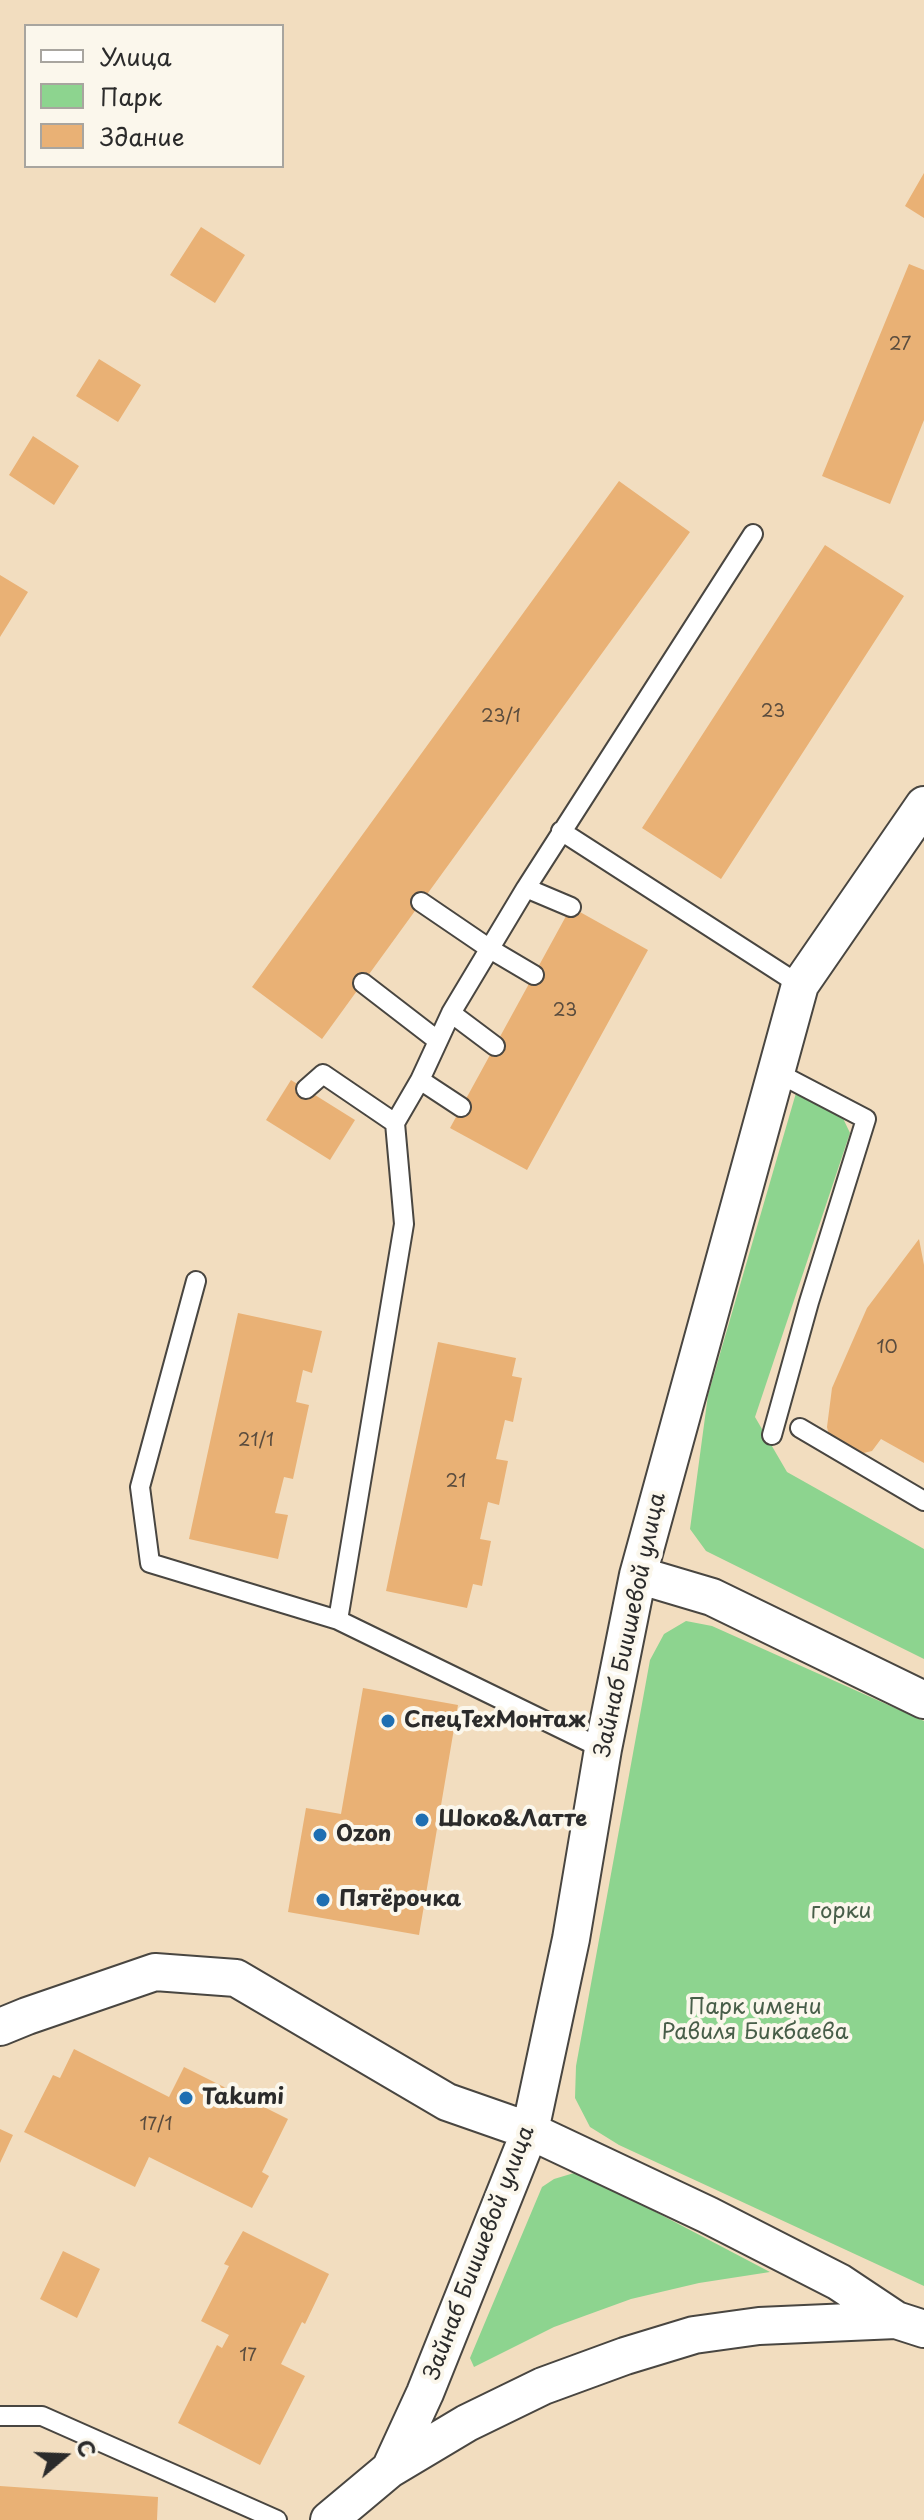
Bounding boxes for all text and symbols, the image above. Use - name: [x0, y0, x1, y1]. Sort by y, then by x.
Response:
- legend: [24, 24, 284, 168]
- text: Улица: [100, 38, 172, 74]
- text: Парк: [100, 78, 162, 114]
- text: Здание: [100, 118, 185, 154]
- house number: 27: [889, 334, 911, 356]
- house number: 23: [761, 701, 785, 723]
- house number: 23/1: [481, 706, 521, 728]
- house number: 23: [553, 1000, 577, 1022]
- house number: 10: [876, 1337, 898, 1359]
- house number: 21/1: [238, 1430, 274, 1452]
- house number: 21: [446, 1471, 466, 1493]
- street label: Зайнаб Биишевой улица: [590, 1491, 672, 1759]
- place label: СпецТехМонтаж: [404, 1708, 586, 1734]
- marker: СпецТехМонтаж: [379, 1712, 397, 1730]
- place label: Шоко&Латте: [438, 1807, 587, 1833]
- marker: Шоко&Латте: [413, 1811, 431, 1829]
- place label: Ozon: [336, 1822, 391, 1848]
- marker: Ozon: [311, 1826, 329, 1844]
- place label: Пятёрочка: [339, 1887, 461, 1913]
- marker: Пятёрочка: [314, 1891, 332, 1909]
- park label: горки: [810, 1899, 872, 1925]
- park label: Парк имени Равиля Бикбаева: [662, 1995, 848, 2046]
- place label: Takumi: [202, 2085, 284, 2111]
- marker: Takumi: [177, 2089, 195, 2107]
- house number: 17/1: [139, 2114, 173, 2136]
- street label: Зайнаб Биишевой улица: [419, 2123, 541, 2383]
- house number: 17: [239, 2345, 257, 2367]
- north arrow: [24, 2416, 104, 2496]
- text: С: [69, 2435, 105, 2461]

